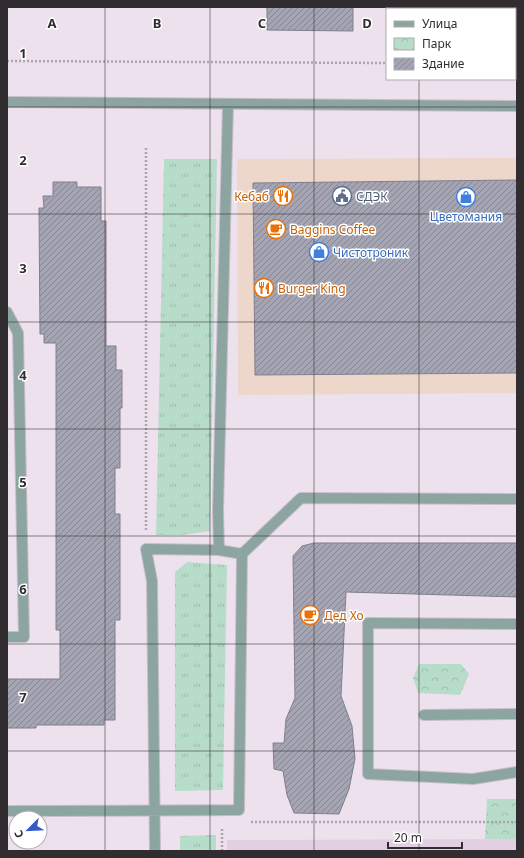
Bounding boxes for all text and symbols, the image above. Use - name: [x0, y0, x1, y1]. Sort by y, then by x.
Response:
- legend: [386, 8, 516, 80]
- text: A: [48, 14, 57, 32]
- text: B: [153, 14, 161, 32]
- text: C: [258, 14, 266, 32]
- text: D: [362, 14, 372, 32]
- text: Улица: [422, 15, 457, 32]
- text: Парк: [422, 35, 452, 52]
- text: 1: [19, 44, 27, 62]
- text: Здание: [422, 55, 465, 72]
- text: 2: [19, 151, 27, 169]
- restaurant icon: Кебаб: [272, 185, 294, 207]
- public building icon: СДЭК: [331, 185, 353, 207]
- shop icon: Цветомания: [455, 186, 477, 208]
- place label: Кебаб: [234, 188, 269, 205]
- place label: СДЭК: [356, 188, 388, 205]
- place label: Цветомания: [430, 208, 502, 225]
- cafe icon: Baggins Coffee: [265, 218, 287, 240]
- place label: Baggins Coffee: [290, 221, 376, 238]
- shop icon: Чистотроник: [308, 241, 330, 263]
- place label: Чистотроник: [333, 244, 409, 261]
- text: 3: [19, 259, 27, 277]
- restaurant icon: Burger King: [253, 277, 275, 299]
- place label: Burger King: [278, 280, 346, 297]
- text: 4: [19, 366, 27, 384]
- text: 5: [19, 473, 27, 491]
- text: 6: [19, 580, 27, 598]
- cafe icon: Дед Хо: [299, 604, 321, 626]
- place label: Дед Хо: [324, 607, 364, 624]
- text: 7: [19, 688, 27, 706]
- north arrow: [8, 810, 48, 850]
- scale bar: [388, 824, 462, 850]
- text: С: [10, 828, 27, 841]
- text: 20 m: [394, 829, 422, 846]

